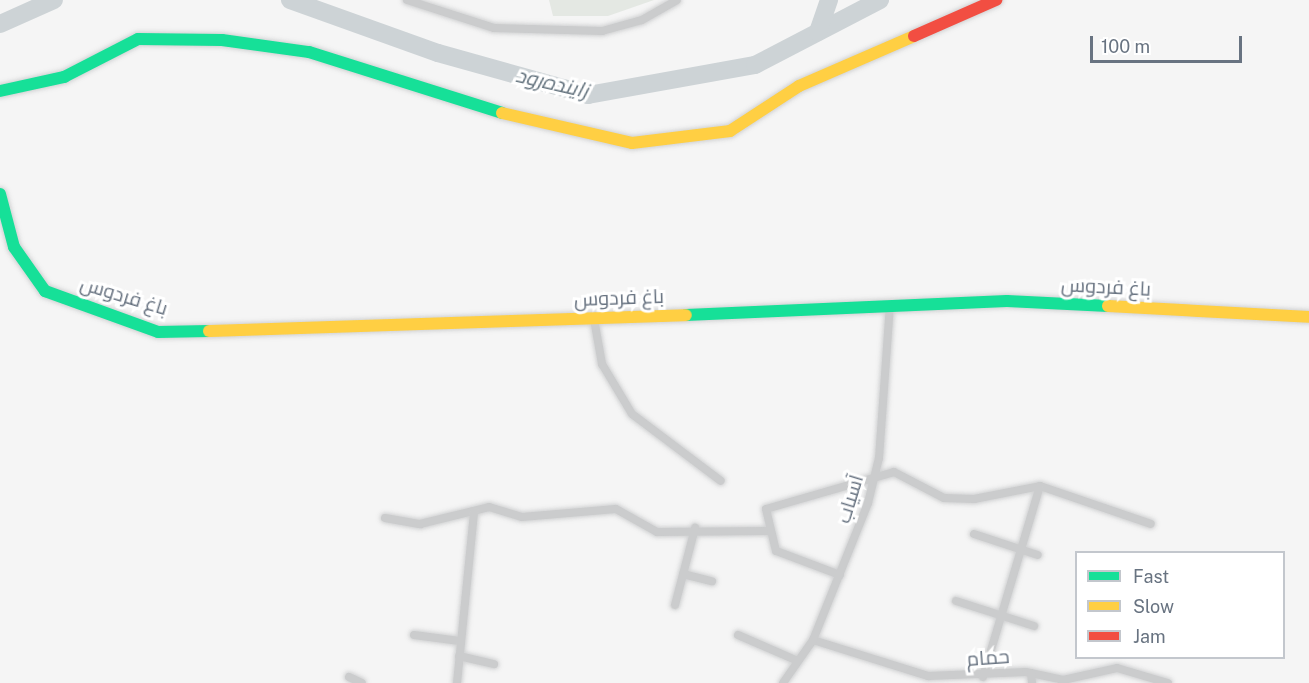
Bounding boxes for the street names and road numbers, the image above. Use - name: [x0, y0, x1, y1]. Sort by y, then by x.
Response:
- street label: باغ فردوس: [77, 271, 171, 321]
- street label: باغ فردوس: [1060, 273, 1152, 301]
- street label: باغ فردوس: [574, 284, 664, 312]
- street label: آسیاب: [831, 472, 869, 526]
- street label: حمام: [966, 645, 1010, 671]

